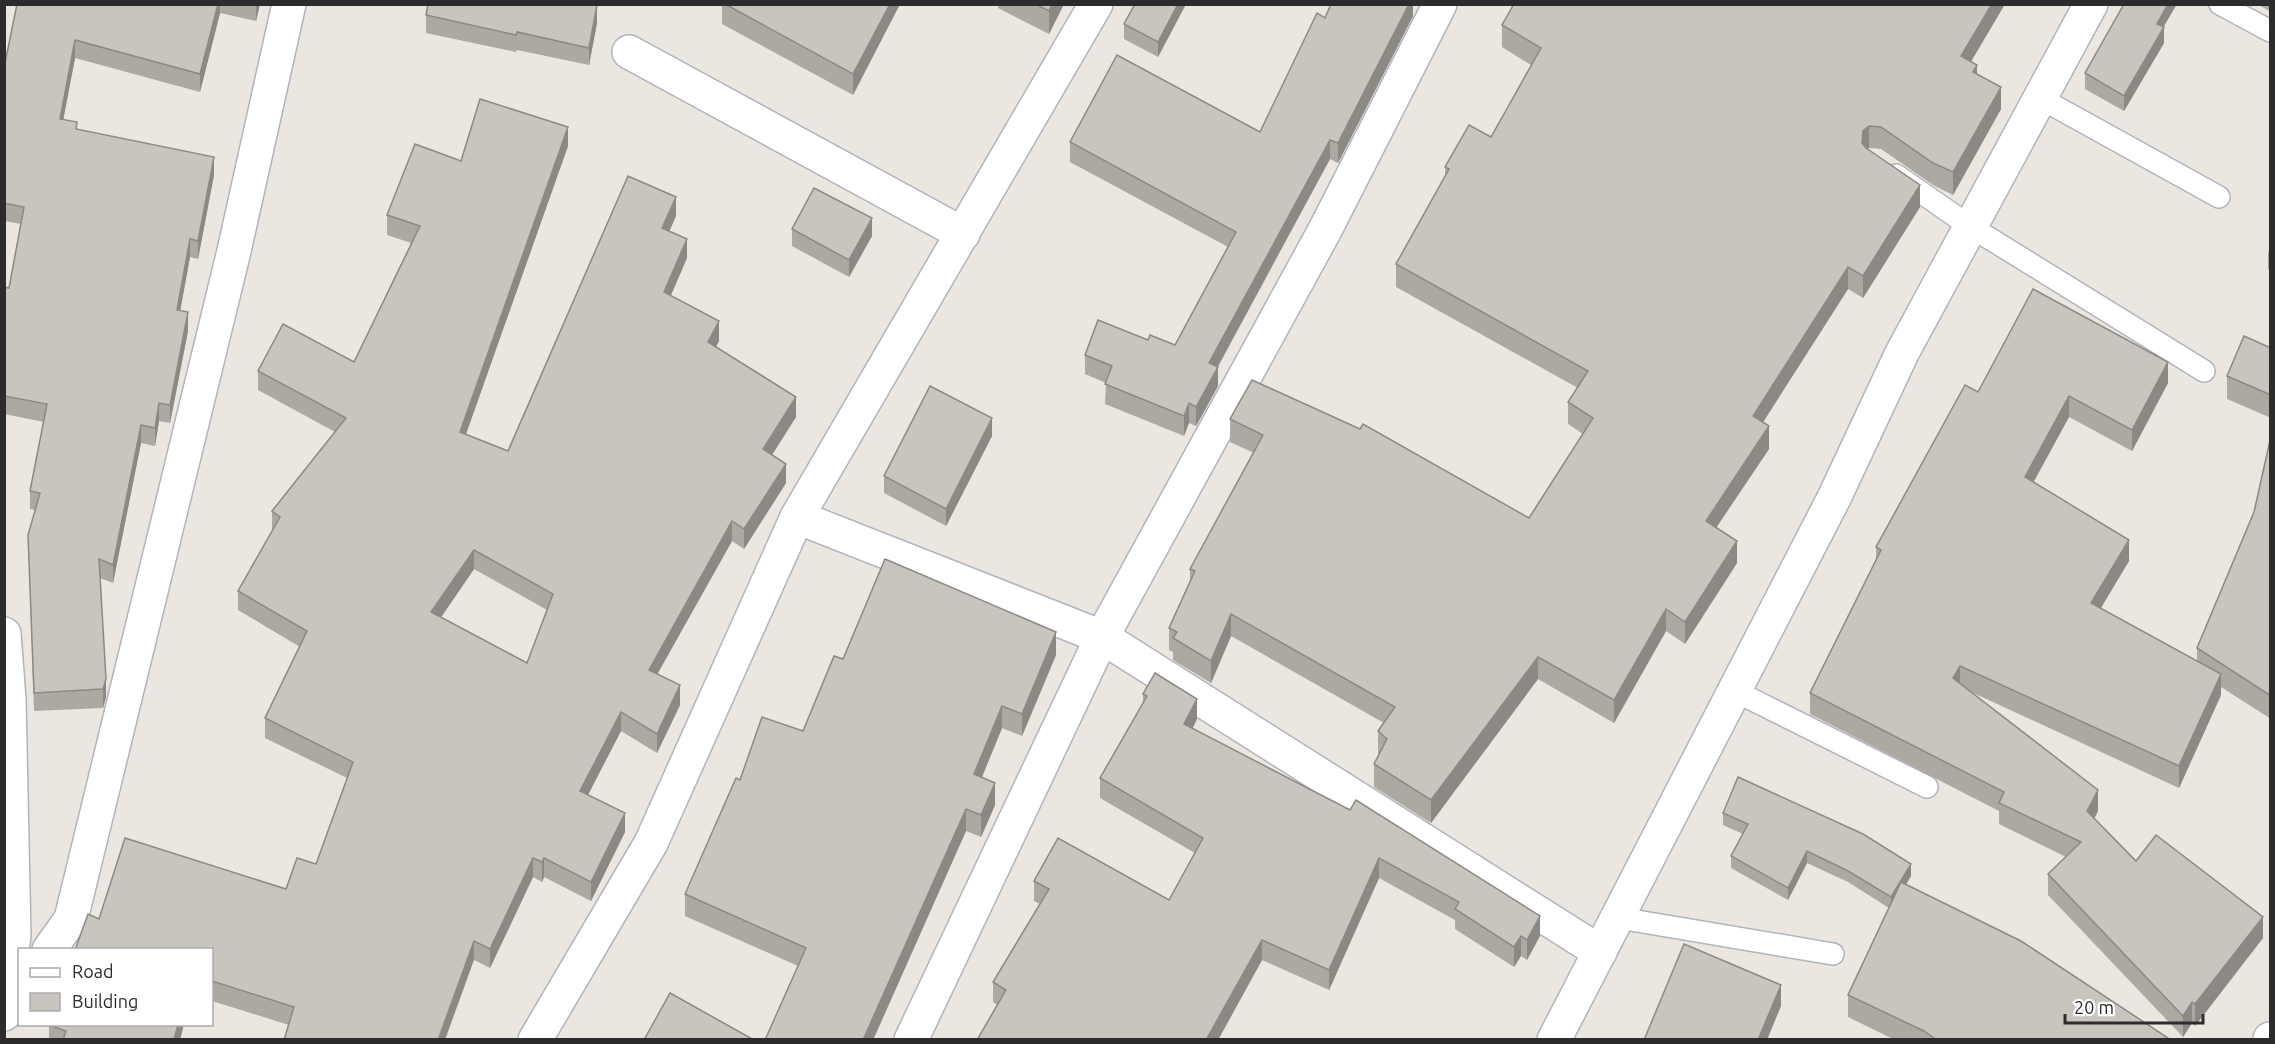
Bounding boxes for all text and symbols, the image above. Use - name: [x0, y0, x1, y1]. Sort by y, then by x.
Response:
- legend: [18, 948, 213, 1026]
- text: Road: [72, 961, 114, 981]
- scale bar: [2065, 987, 2203, 1025]
- text: Building: [72, 991, 138, 1011]
- text: 20 m: [2074, 997, 2114, 1017]

